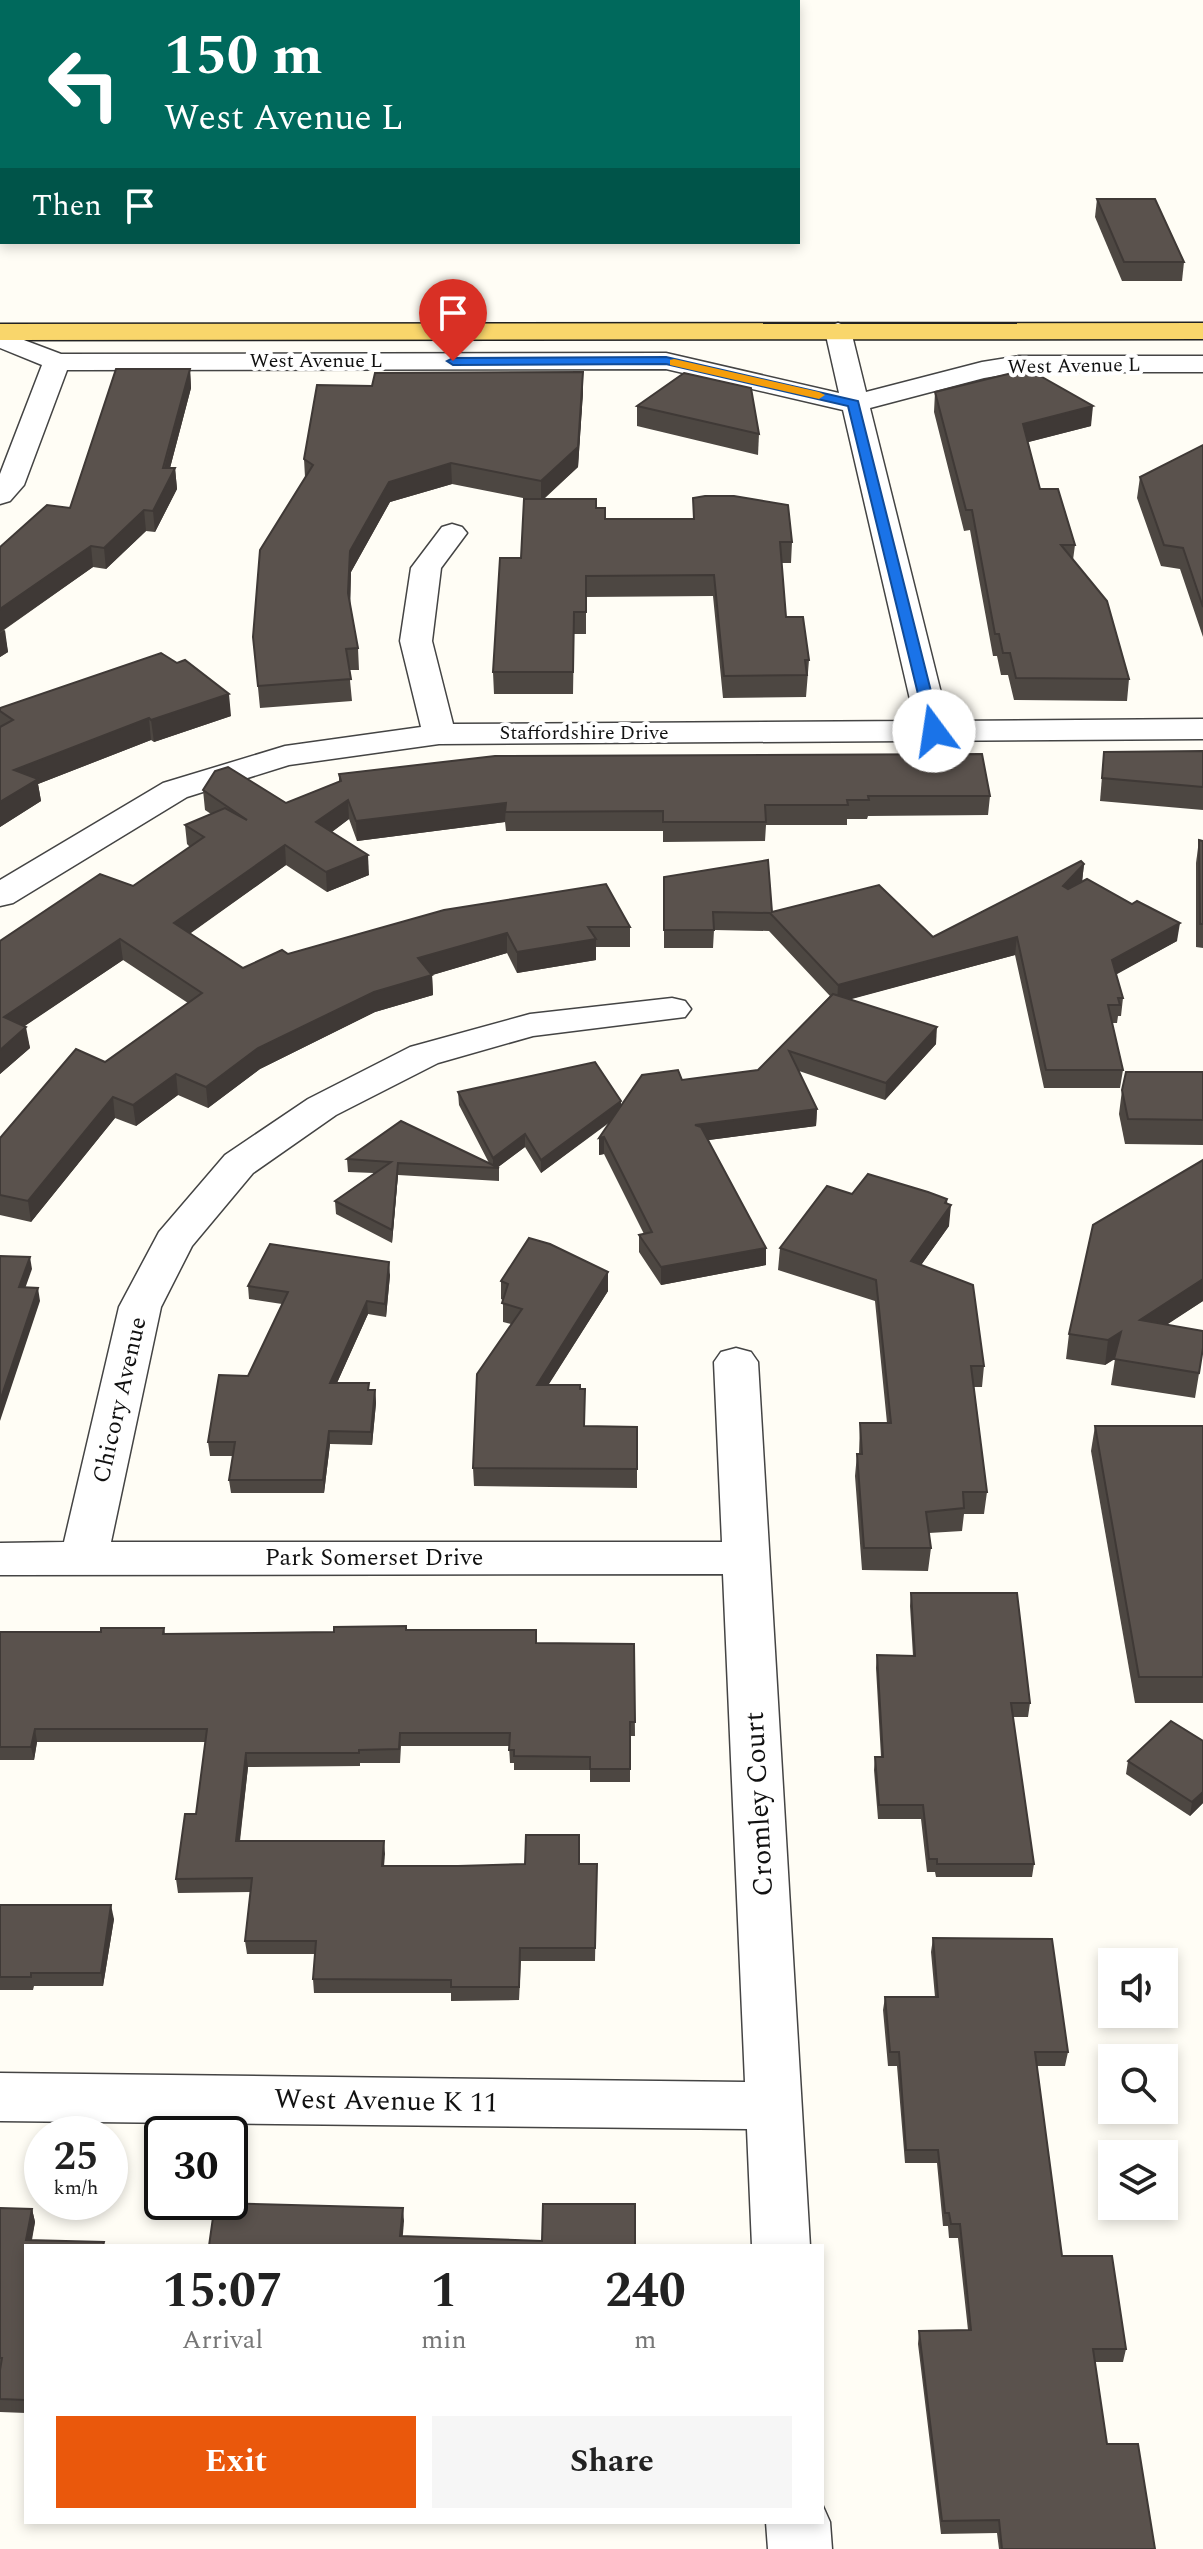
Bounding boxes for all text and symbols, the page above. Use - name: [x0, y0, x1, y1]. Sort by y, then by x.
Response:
- text: 150 m: [164, 14, 323, 99]
- icon: left: [32, 32, 136, 136]
- text: West Avenue L: [164, 91, 404, 146]
- text: Then: [32, 183, 102, 229]
- icon: arrive: [118, 184, 162, 228]
- pin: [419, 279, 487, 361]
- icon: arrive: [431, 291, 475, 335]
- street label: West Avenue L: [249, 346, 383, 376]
- street label: West Avenue L: [1007, 350, 1141, 382]
- position arrow: [892, 689, 976, 773]
- street label: Staffordshire Drive: [499, 718, 669, 748]
- street label: Chicory Avenue: [83, 1313, 157, 1487]
- street label: Park Somerset Drive: [265, 1540, 483, 1576]
- street label: Cromley Court: [733, 1710, 785, 1898]
- map controls: [1098, 1948, 1178, 2220]
- button: sound: [1098, 1948, 1178, 2028]
- button: search: [1098, 2044, 1178, 2124]
- street label: West Avenue K 11: [274, 2078, 498, 2124]
- speed limit sign: 30: [144, 2116, 248, 2220]
- text: 25: [54, 2127, 98, 2188]
- button: layers: [1098, 2140, 1178, 2220]
- text: km/h: [54, 2173, 99, 2203]
- text: 15:07: [162, 2255, 283, 2328]
- text: 1: [430, 2255, 457, 2328]
- text: 240: [605, 2255, 686, 2328]
- text: Arrival: [182, 2320, 263, 2360]
- text: min: [421, 2320, 467, 2360]
- text: m: [634, 2320, 656, 2360]
- button: Exit: [56, 2416, 416, 2508]
- button: Share: [432, 2416, 792, 2508]

